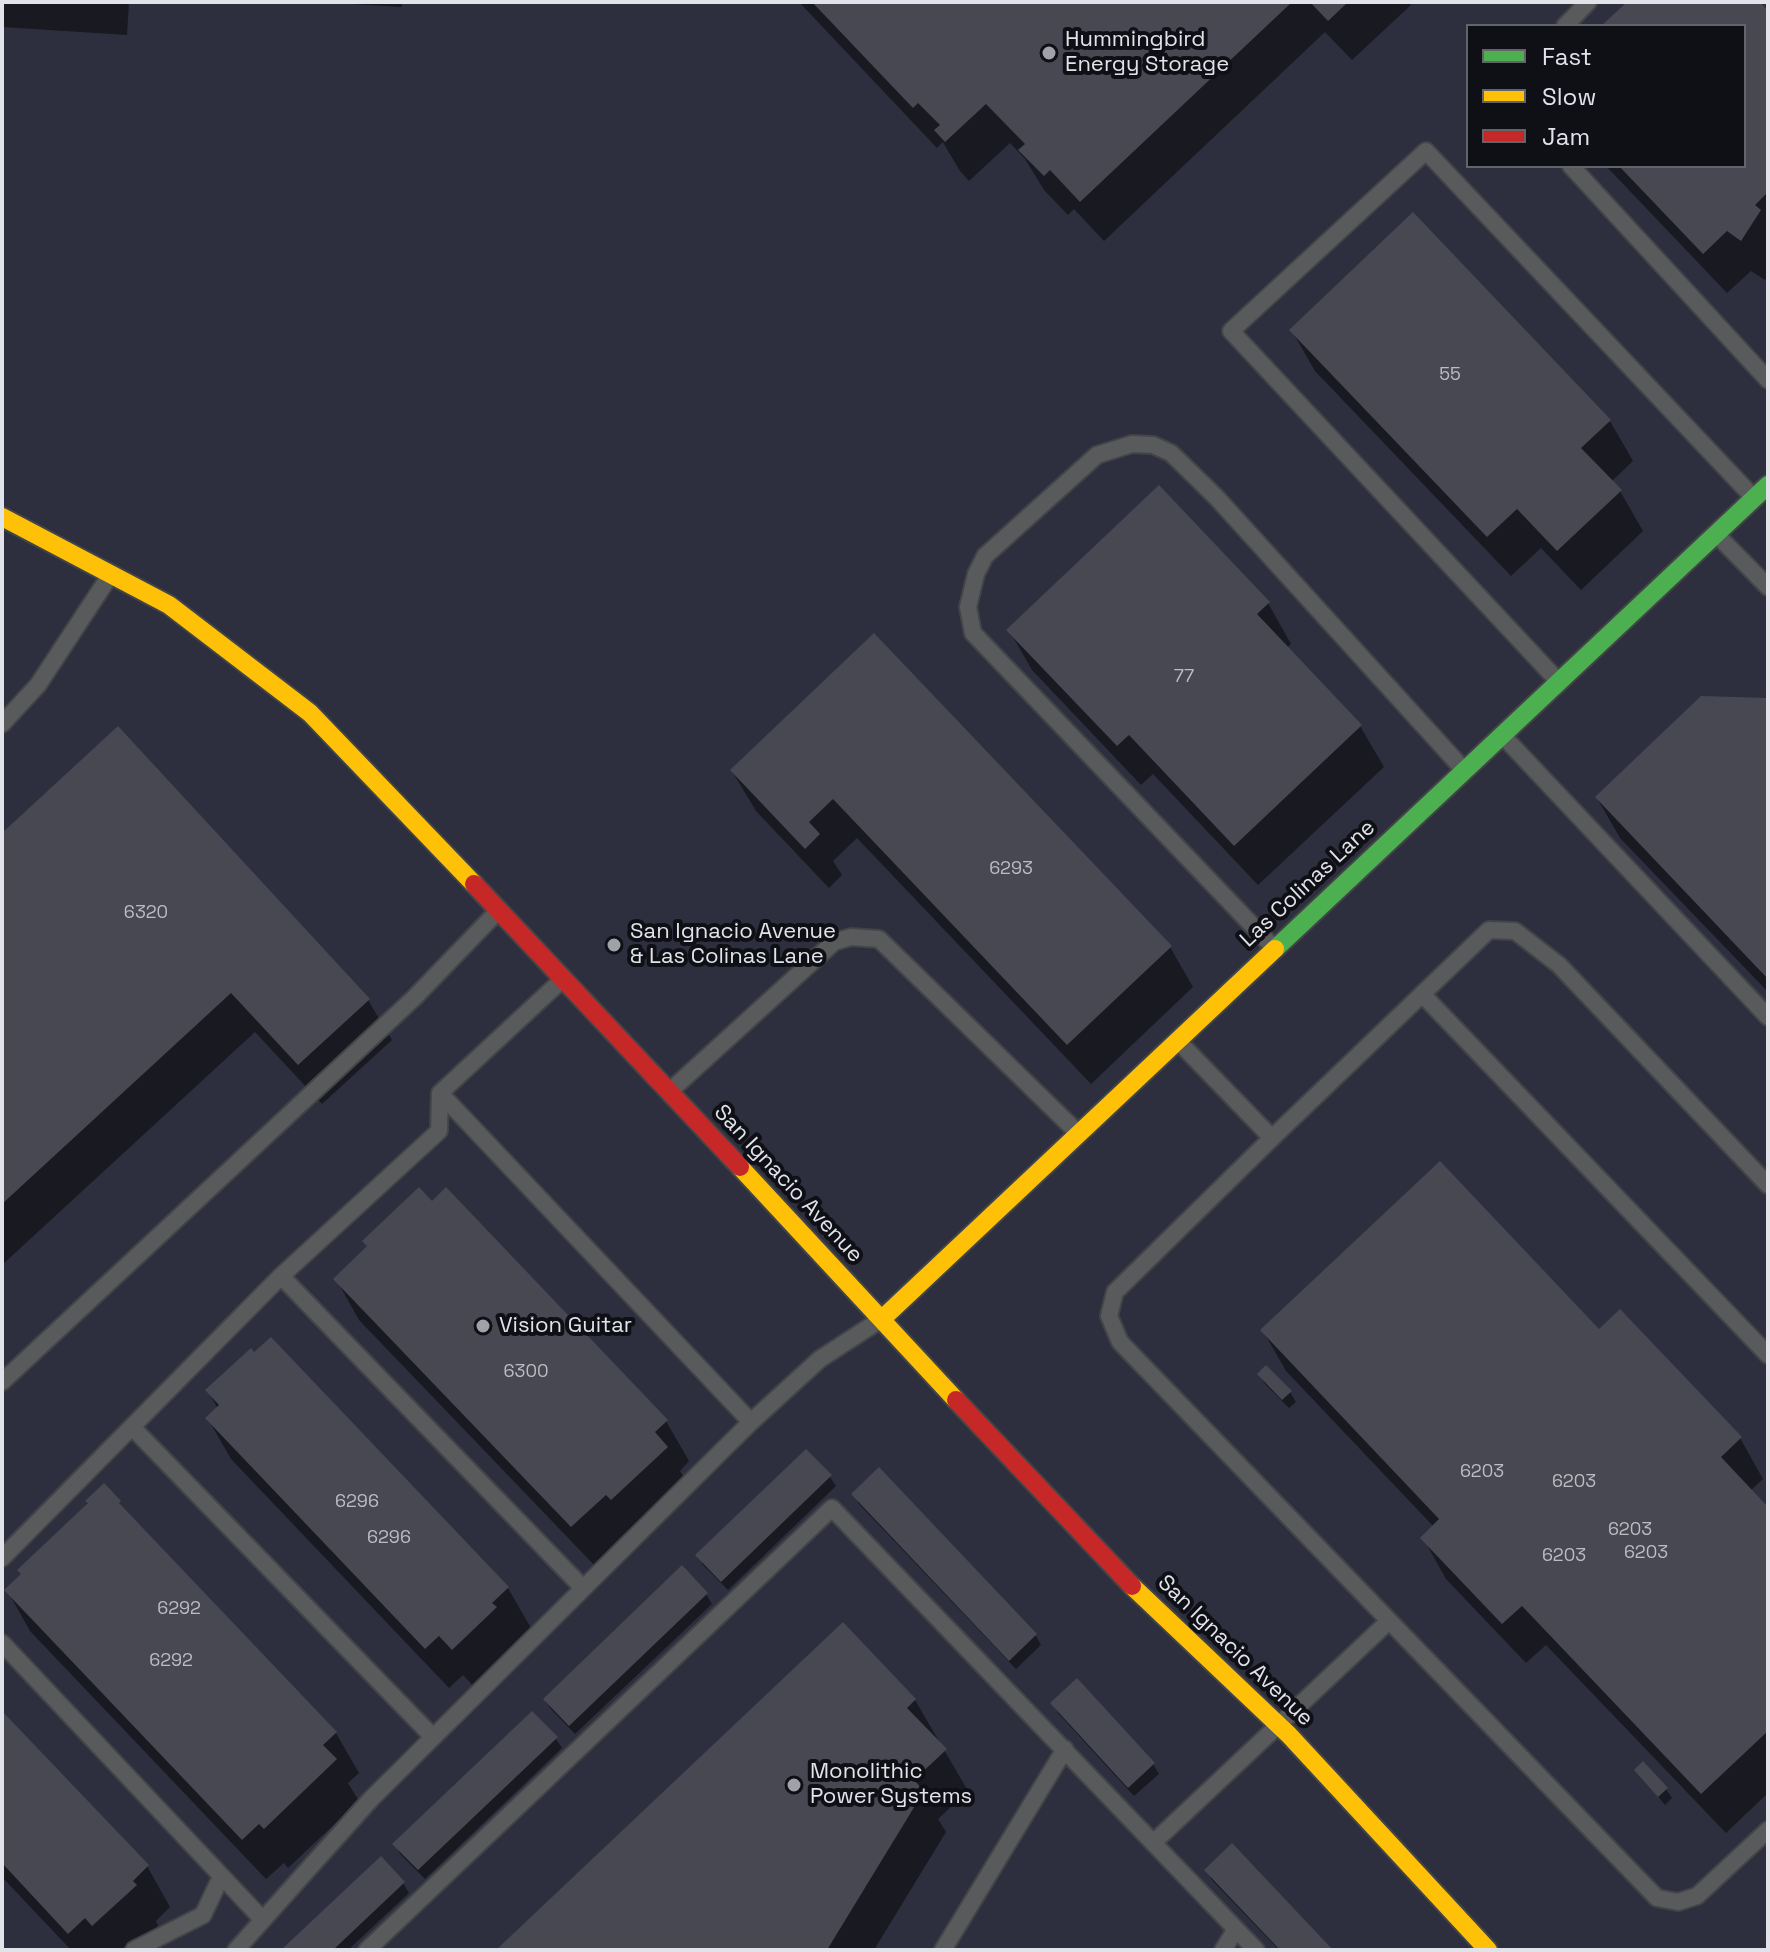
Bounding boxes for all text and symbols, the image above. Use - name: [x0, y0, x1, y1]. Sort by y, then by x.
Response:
- legend: [1466, 24, 1746, 168]
- place label: Hummingbird Energy Storage: [1065, 27, 1229, 78]
- text: Fast: [1542, 41, 1592, 72]
- marker: Hummingbird Energy Storage: [1040, 44, 1058, 62]
- text: Slow: [1542, 81, 1596, 112]
- text: Jam: [1542, 121, 1590, 152]
- house number: 55: [1439, 364, 1461, 386]
- house number: 77: [1174, 666, 1194, 688]
- street label: Las Colinas Lane: [1235, 815, 1381, 953]
- house number: 6293: [989, 858, 1033, 880]
- house number: 6320: [124, 902, 168, 924]
- place label: San Ignacio Avenue & Las Colinas Lane: [630, 919, 836, 970]
- marker: San Ignacio Avenue & Las Colinas Lane: [605, 936, 623, 954]
- street label: San Ignacio Avenue: [708, 1100, 868, 1268]
- place label: Vision Guitar: [499, 1313, 632, 1339]
- marker: Vision Guitar: [474, 1317, 492, 1335]
- house number: 6300: [504, 1361, 548, 1383]
- house number: 6203: [1460, 1461, 1504, 1483]
- house number: 6203: [1552, 1471, 1596, 1493]
- house number: 6296: [335, 1491, 379, 1513]
- house number: 6203: [1608, 1519, 1652, 1541]
- house number: 6296: [367, 1527, 411, 1549]
- house number: 6203: [1624, 1542, 1668, 1564]
- house number: 6203: [1542, 1545, 1586, 1567]
- street label: San Ignacio Avenue: [1152, 1570, 1318, 1732]
- house number: 6292: [157, 1598, 201, 1620]
- house number: 6292: [149, 1650, 193, 1672]
- place label: Monolithic Power Systems: [810, 1759, 972, 1810]
- marker: Monolithic Power Systems: [785, 1776, 803, 1794]

